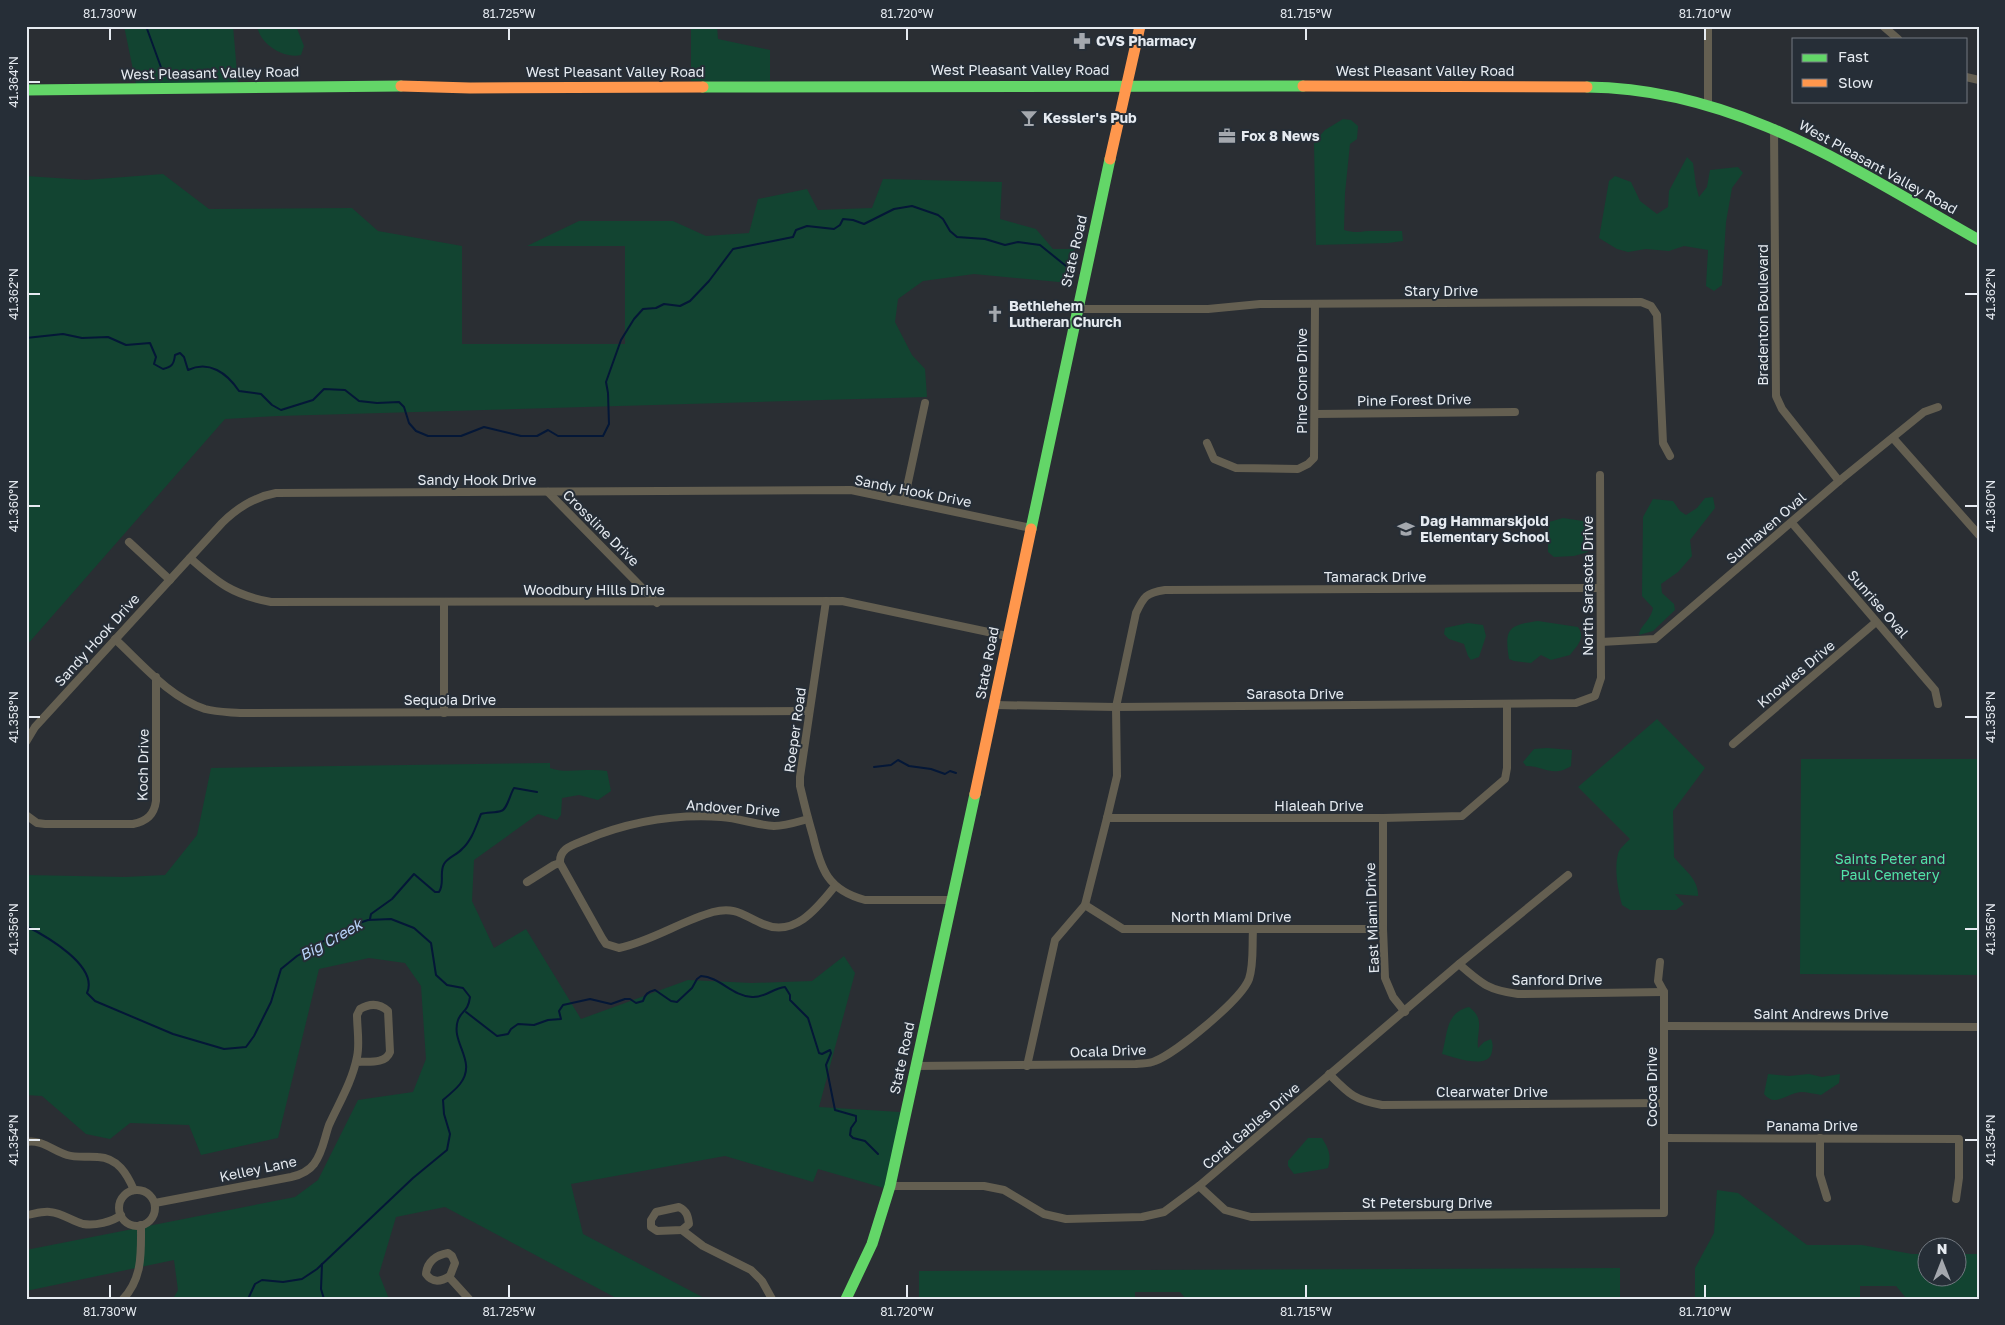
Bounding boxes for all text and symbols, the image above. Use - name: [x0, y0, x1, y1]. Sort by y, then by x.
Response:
- text: 81.730°W: [83, 6, 137, 21]
- text: 81.725°W: [482, 6, 536, 21]
- text: 81.720°W: [880, 6, 934, 21]
- text: 81.715°W: [1280, 6, 1333, 21]
- text: 81.710°W: [1679, 6, 1732, 21]
- pharmacy icon: CVS Pharmacy: [1072, 31, 1092, 51]
- place label: CVS Pharmacy: [1096, 32, 1197, 49]
- legend: [1792, 38, 1968, 102]
- text: Fast: [1838, 47, 1869, 65]
- text: 41.364°N: [6, 56, 21, 108]
- street label: West Pleasant Valley Road: [931, 61, 1109, 78]
- street label: West Pleasant Valley Road: [120, 62, 299, 83]
- street label: West Pleasant Valley Road: [1336, 62, 1514, 79]
- street label: West Pleasant Valley Road: [526, 63, 704, 80]
- text: Slow: [1838, 73, 1873, 91]
- bar icon: Kessler's Pub: [1019, 108, 1039, 128]
- place label: Kessler's Pub: [1043, 109, 1137, 126]
- street label: West Pleasant Valley Road: [1796, 116, 1961, 217]
- office icon: Fox 8 News: [1217, 126, 1237, 146]
- place label: Fox 8 News: [1241, 127, 1320, 144]
- street label: State Road: [1057, 213, 1090, 289]
- street label: Bradenton Boulevard: [1754, 244, 1771, 386]
- text: 41.362°N: [6, 268, 21, 320]
- text: 41.362°N: [1983, 268, 1998, 320]
- street label: Stary Drive: [1404, 282, 1478, 299]
- place label: Bethlehem Lutheran Church: [1009, 297, 1121, 330]
- church icon: Bethlehem Lutheran Church: [985, 304, 1005, 324]
- street label: Pine Cone Drive: [1293, 328, 1310, 434]
- street label: Pine Forest Drive: [1357, 390, 1471, 409]
- street label: Sandy Hook Drive: [418, 471, 536, 488]
- street label: Sandy Hook Drive: [853, 471, 973, 510]
- text: 41.360°N: [6, 480, 21, 532]
- text: 41.360°N: [1983, 480, 1998, 532]
- street label: Crossline Drive: [560, 486, 643, 569]
- street label: Sunhaven Oval: [1722, 488, 1809, 567]
- place label: Dag Hammarskjold Elementary School: [1420, 512, 1550, 545]
- street label: North Sarasota Drive: [1579, 516, 1596, 656]
- school or university icon: Dag Hammarskjold Elementary School: [1396, 519, 1416, 539]
- street label: Sunrise Oval: [1844, 566, 1913, 641]
- street label: Tamarack Drive: [1324, 568, 1426, 585]
- street label: Woodbury Hills Drive: [523, 581, 665, 598]
- street label: Sandy Hook Drive: [51, 590, 143, 690]
- street label: State Road: [971, 625, 1002, 701]
- street label: Knowles Drive: [1753, 636, 1838, 711]
- street label: Sarasota Drive: [1246, 685, 1344, 702]
- street label: Roeper Road: [780, 686, 809, 774]
- text: 41.358°N: [6, 691, 21, 743]
- street label: Sequoia Drive: [404, 691, 496, 708]
- text: 41.358°N: [1983, 691, 1998, 743]
- street label: Koch Drive: [133, 729, 152, 801]
- street label: Andover Drive: [686, 796, 781, 819]
- street label: Hialeah Drive: [1274, 797, 1364, 814]
- park label: Saints Peter and Paul Cemetery: [1835, 850, 1945, 883]
- street label: East Miami Drive: [1361, 862, 1382, 974]
- text: 41.356°N: [6, 903, 21, 955]
- text: 41.356°N: [1983, 903, 1998, 955]
- street label: North Miami Drive: [1171, 908, 1291, 925]
- water label: Big Creek: [296, 914, 367, 965]
- street label: Sanford Drive: [1512, 971, 1602, 988]
- street label: Saint Andrews Drive: [1753, 1005, 1889, 1022]
- street label: State Road: [886, 1020, 917, 1096]
- street label: Ocala Drive: [1069, 1041, 1146, 1060]
- street label: Cocoa Drive: [1643, 1047, 1660, 1127]
- street label: Coral Gables Drive: [1198, 1079, 1303, 1173]
- street label: Clearwater Drive: [1436, 1083, 1548, 1100]
- text: 41.354°N: [6, 1114, 21, 1166]
- text: 41.354°N: [1983, 1114, 1998, 1166]
- street label: Panama Drive: [1766, 1117, 1858, 1134]
- street label: Kelley Lane: [218, 1152, 298, 1185]
- street label: St Petersburg Drive: [1362, 1194, 1492, 1211]
- north arrow: [1918, 1238, 1968, 1288]
- text: N: [1937, 1240, 1947, 1257]
- text: 81.730°W: [83, 1304, 137, 1319]
- text: 81.725°W: [482, 1304, 536, 1319]
- text: 81.720°W: [880, 1304, 934, 1319]
- text: 81.715°W: [1280, 1304, 1333, 1319]
- text: 81.710°W: [1679, 1304, 1732, 1319]

